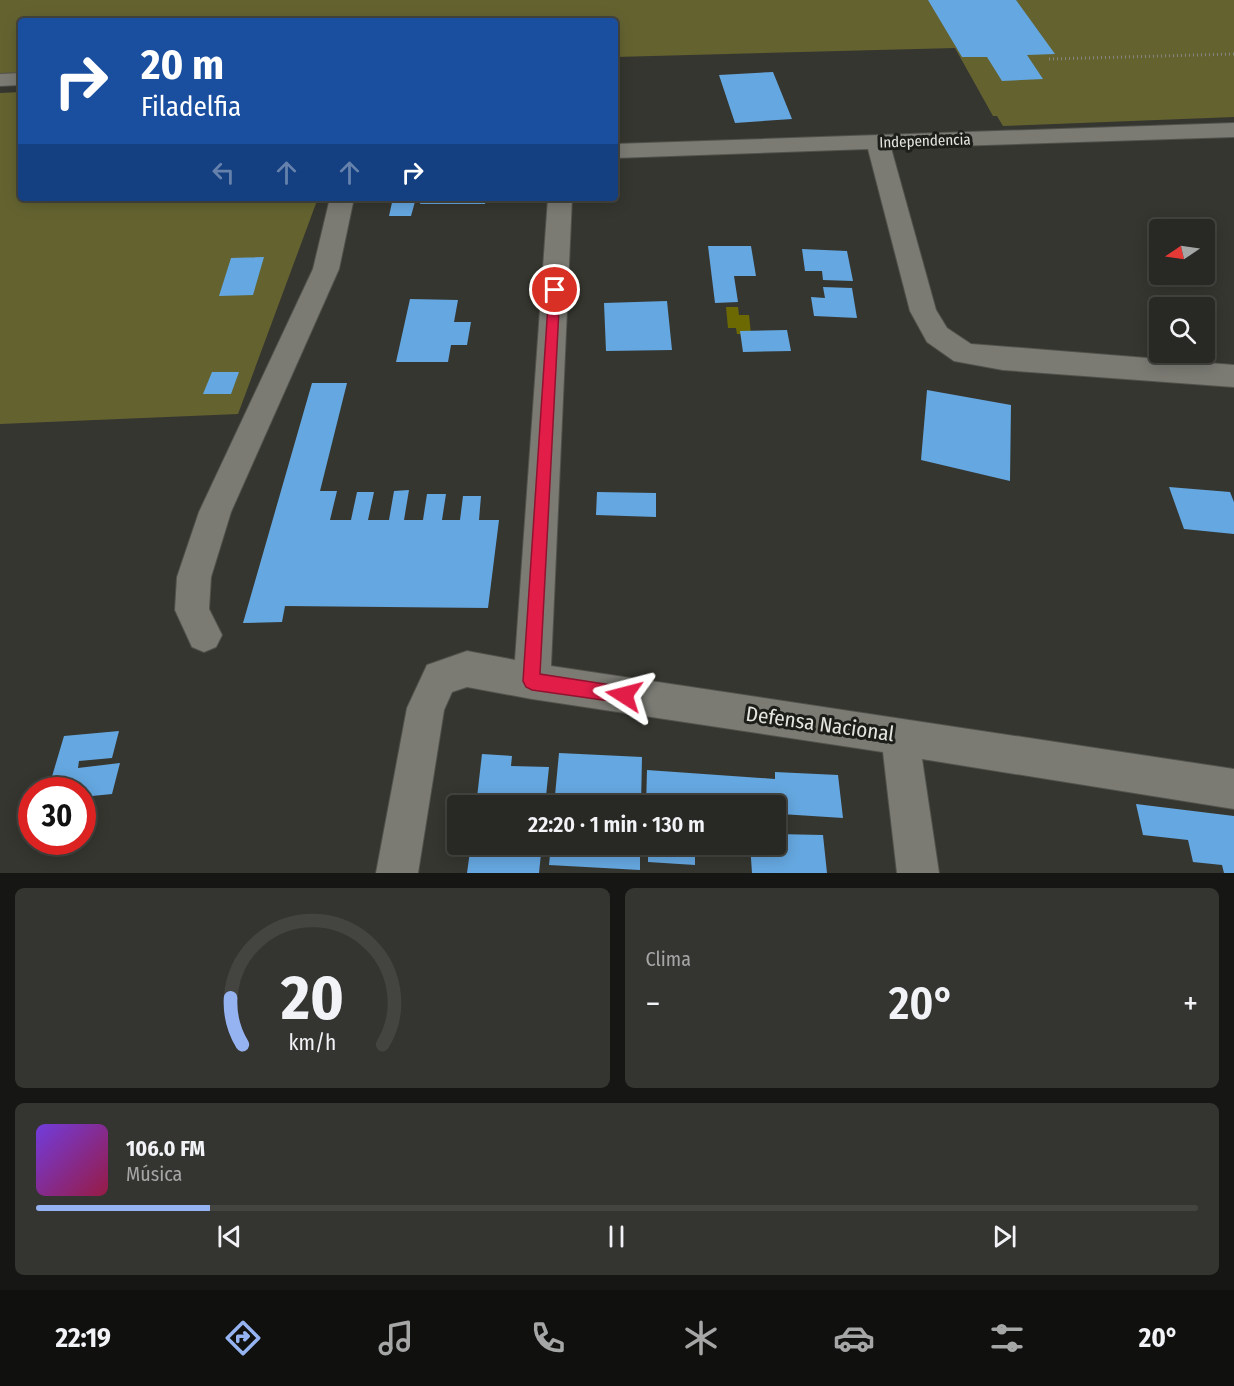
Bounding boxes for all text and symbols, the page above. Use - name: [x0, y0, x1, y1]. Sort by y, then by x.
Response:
- text: 20 m: [141, 40, 224, 90]
- icon: right: [42, 42, 120, 120]
- text: Filadelfia: [141, 91, 241, 123]
- street label: Independencia: [879, 130, 971, 152]
- icon: left: [207, 156, 240, 189]
- icon: ahead: [270, 156, 303, 189]
- icon: ahead: [333, 156, 366, 189]
- icon: right: [396, 156, 429, 189]
- north arrow: [1149, 219, 1215, 285]
- map controls: [1149, 219, 1215, 363]
- pin: [529, 264, 580, 315]
- icon: arrive: [538, 273, 571, 306]
- button: search: [1149, 297, 1215, 363]
- position arrow: [592, 663, 656, 727]
- street label: Defensa Nacional: [744, 701, 896, 747]
- speed limit sign: 30: [18, 777, 96, 855]
- text: 22:20 · 1 min · 130 m: [528, 811, 705, 838]
- text: Clima: [646, 947, 691, 971]
- text: 20: [280, 961, 344, 1036]
- text: 20°: [889, 977, 955, 1031]
- text: −: [646, 984, 660, 1024]
- text: +: [1183, 984, 1198, 1024]
- text: km/h: [288, 1030, 336, 1056]
- text: 106.0 FM: [126, 1135, 205, 1162]
- text: Música: [126, 1162, 182, 1186]
- icon: previous: [213, 1220, 246, 1253]
- icon: pause: [600, 1220, 633, 1253]
- icon: next: [988, 1220, 1021, 1253]
- icon: directions: [222, 1317, 264, 1359]
- icon: music: [375, 1317, 417, 1359]
- icon: phone: [527, 1317, 569, 1359]
- icon: climate: [680, 1317, 722, 1359]
- icon: car: [833, 1317, 875, 1359]
- icon: filters: [986, 1317, 1028, 1359]
- text: 22:19: [55, 1322, 111, 1354]
- text: 20°: [1139, 1322, 1179, 1354]

